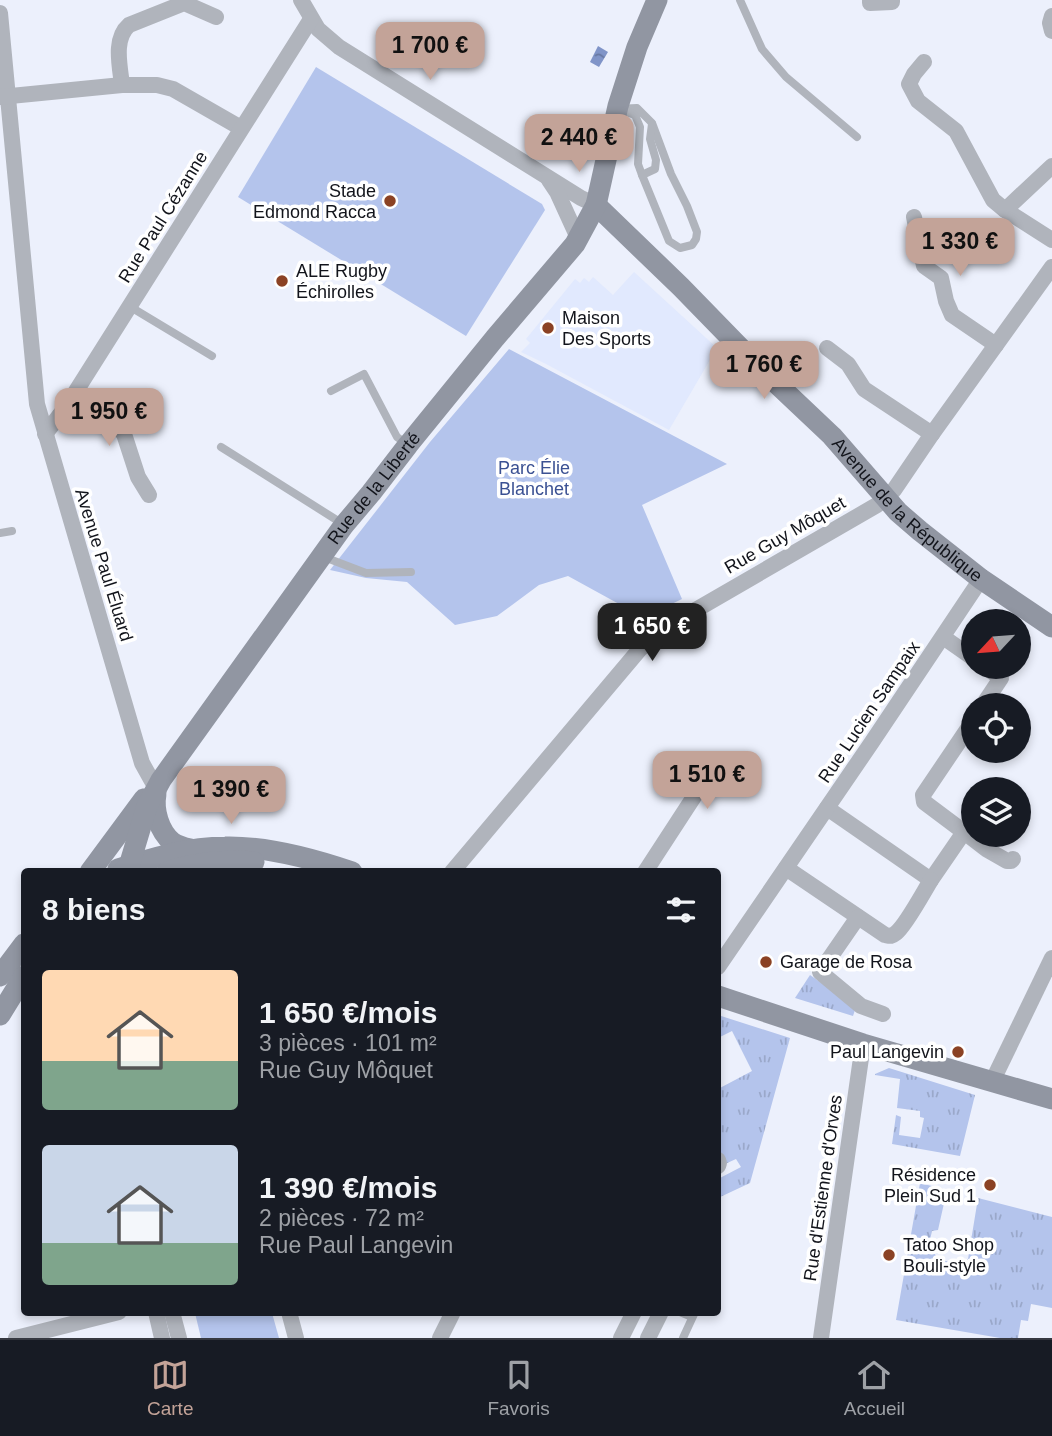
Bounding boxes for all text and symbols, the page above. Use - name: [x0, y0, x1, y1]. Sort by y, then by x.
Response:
- pin: 1 700 €: [365, 22, 495, 82]
- text: 1 700 €: [392, 32, 468, 58]
- pin: 2 440 €: [514, 114, 644, 174]
- text: 2 440 €: [541, 124, 617, 150]
- street label: Rue Paul Cézanne: [114, 148, 212, 286]
- place label: Stade Edmond Racca: [253, 181, 377, 222]
- marker: Stade Edmond Racca: [382, 193, 398, 209]
- pin: 1 330 €: [895, 218, 1025, 278]
- text: 1 330 €: [922, 228, 998, 254]
- place label: ALE Rugby Échirolles: [296, 261, 387, 302]
- marker: ALE Rugby Échirolles: [274, 273, 290, 289]
- place label: Maison Des Sports: [562, 308, 651, 349]
- marker: Maison Des Sports: [540, 320, 556, 336]
- pin: 1 760 €: [699, 342, 829, 401]
- text: 1 760 €: [726, 351, 802, 377]
- pin: 1 950 €: [44, 388, 174, 448]
- text: 1 950 €: [71, 398, 147, 424]
- street label: Rue de la Liberté: [324, 428, 424, 548]
- street label: Avenue de la République: [828, 433, 986, 586]
- park label: Parc Élie Blanchet: [498, 458, 570, 499]
- street label: Avenue Paul Éluard: [71, 486, 137, 644]
- street label: Rue Guy Môquet: [721, 492, 849, 578]
- pin: 1 650 €: [587, 604, 717, 663]
- north arrow: [961, 609, 1031, 679]
- map controls: [961, 609, 1031, 847]
- text: 1 650 €: [614, 613, 690, 639]
- street label: Rue Lucien Sampaix: [814, 638, 924, 786]
- button: locate: [961, 693, 1031, 763]
- pin: 1 510 €: [642, 752, 772, 811]
- text: 1 510 €: [669, 761, 745, 787]
- pin: 1 390 €: [166, 766, 296, 826]
- text: 1 390 €: [193, 776, 269, 802]
- button: layers: [961, 777, 1031, 847]
- icon: filters: [662, 891, 700, 929]
- text: 8 biens: [42, 893, 145, 926]
- place label: Garage de Rosa: [780, 952, 913, 972]
- marker: Garage de Rosa: [758, 954, 774, 970]
- text: 1 650 €/mois: [259, 996, 437, 1029]
- icon: home: [98, 998, 182, 1082]
- text: 3 pièces · 101 m²: [259, 1030, 437, 1056]
- place label: Paul Langevin: [830, 1042, 944, 1062]
- marker: Paul Langevin: [950, 1044, 966, 1060]
- text: Rue Guy Môquet: [259, 1057, 433, 1083]
- street label: Rue d'Estienne d'Orves: [800, 1094, 846, 1282]
- place label: Résidence Plein Sud 1: [884, 1165, 976, 1206]
- text: 1 390 €/mois: [259, 1171, 437, 1204]
- icon: home: [98, 1173, 182, 1257]
- marker: Résidence Plein Sud 1: [982, 1177, 998, 1193]
- text: 2 pièces · 72 m²: [259, 1205, 424, 1231]
- text: Rue Paul Langevin: [259, 1232, 453, 1258]
- place label: Tatoo Shop Bouli-style: [903, 1235, 994, 1276]
- marker: Tatoo Shop Bouli-style: [881, 1247, 897, 1263]
- tab: Carte: [147, 1356, 193, 1420]
- tab: Favoris: [487, 1356, 550, 1420]
- tab: Accueil: [844, 1356, 905, 1420]

